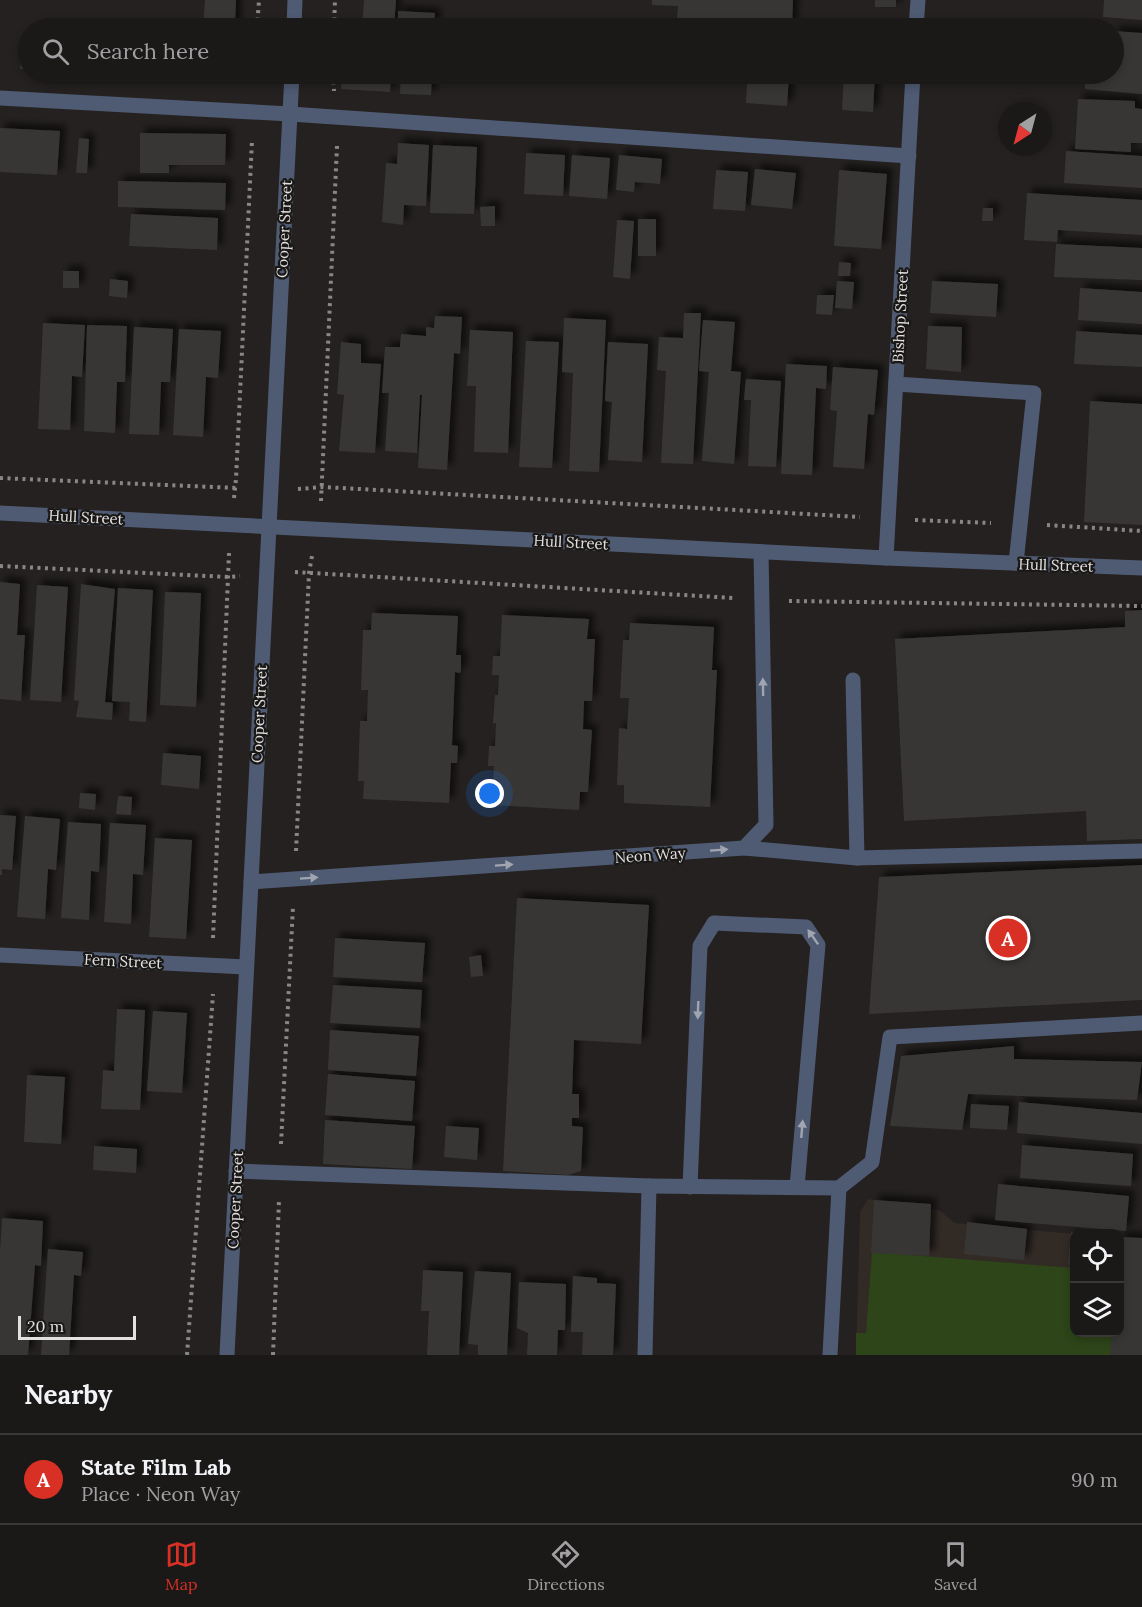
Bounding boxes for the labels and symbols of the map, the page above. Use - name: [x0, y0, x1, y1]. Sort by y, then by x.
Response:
- north arrow: [998, 102, 1052, 156]
- street label: Cooper Street: [272, 179, 296, 278]
- street label: Bishop Street: [888, 269, 912, 363]
- street label: Hull Street: [48, 506, 124, 528]
- street label: Hull Street: [533, 531, 609, 553]
- street label: Hull Street: [1018, 554, 1094, 576]
- street label: Cooper Street: [247, 664, 271, 763]
- one-way arrow: [759, 677, 768, 696]
- your location: [475, 779, 504, 808]
- street label: Neon Way: [614, 843, 686, 867]
- one-way arrow: [710, 845, 729, 854]
- one-way arrow: [494, 860, 513, 869]
- one-way arrow: [300, 873, 319, 883]
- pin: A: [988, 916, 1028, 960]
- one-way arrow: [807, 928, 818, 945]
- street label: Fern Street: [83, 949, 163, 973]
- one-way arrow: [693, 1001, 702, 1020]
- one-way arrow: [797, 1120, 807, 1139]
- street label: Cooper Street: [223, 1150, 247, 1249]
- scale bar: [18, 1313, 136, 1340]

